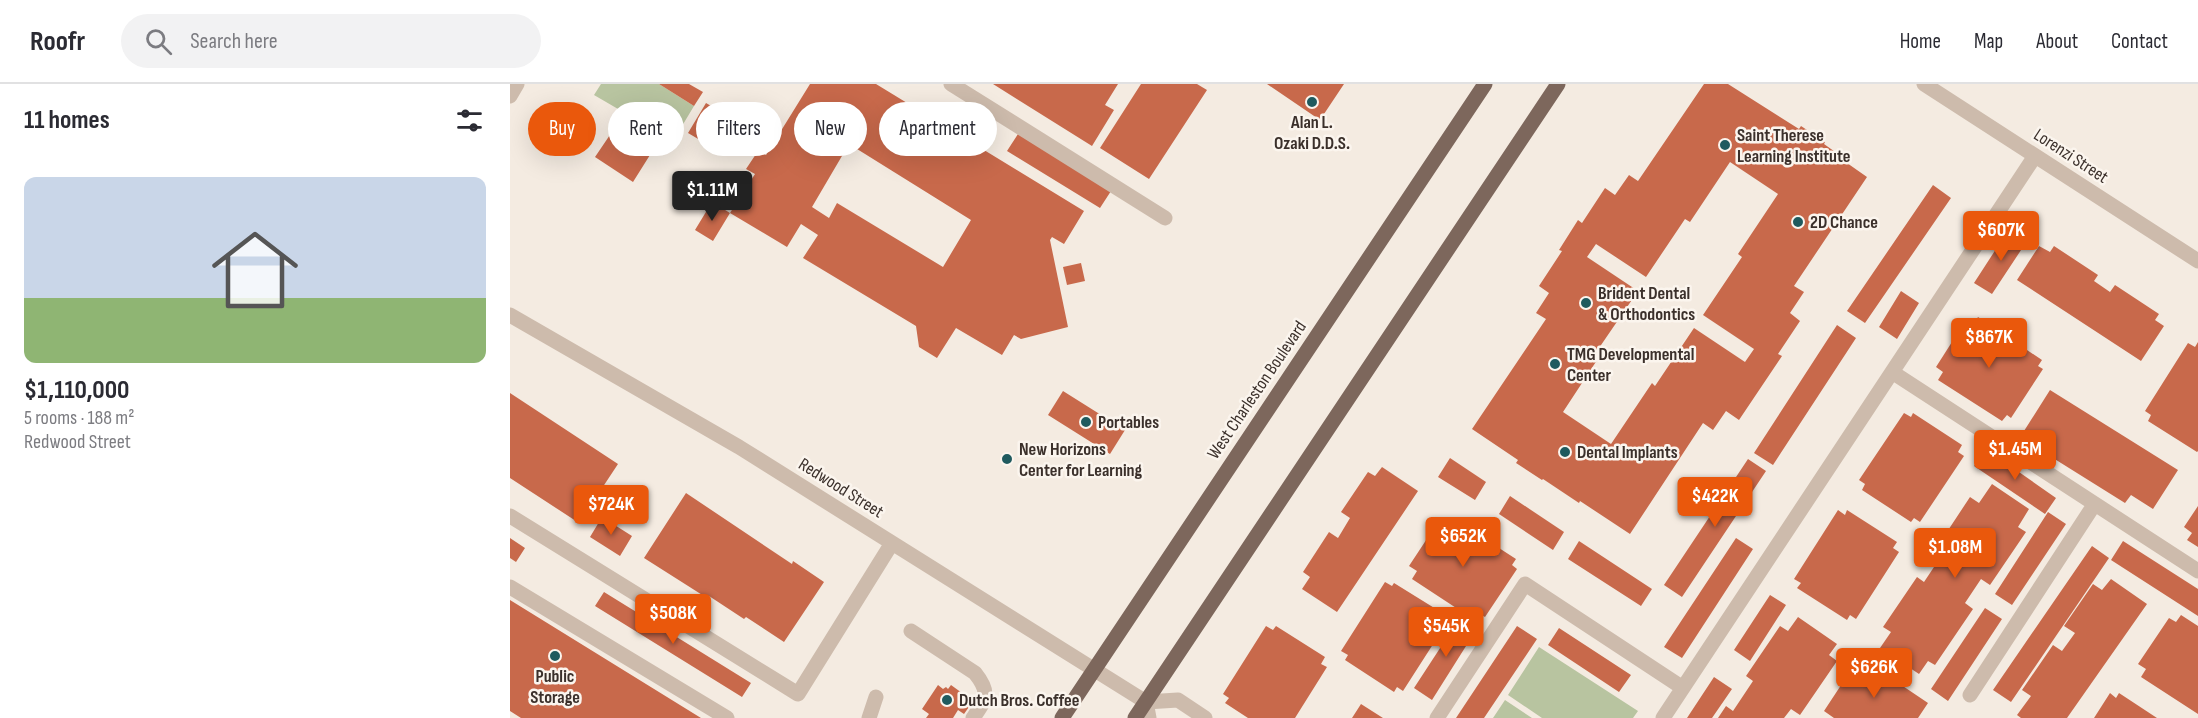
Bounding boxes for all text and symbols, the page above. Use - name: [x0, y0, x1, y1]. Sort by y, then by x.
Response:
- search box: [121, 14, 541, 68]
- text: Roofr: [30, 25, 85, 58]
- icon: search: [142, 25, 175, 58]
- text: Search here: [190, 28, 278, 55]
- text: Home: [1900, 29, 1941, 54]
- text: Map: [1974, 29, 2003, 54]
- text: About: [2036, 29, 2078, 54]
- text: Contact: [2111, 29, 2168, 54]
- marker: Alan L. Ozaki D.D.S.: [1305, 95, 1319, 109]
- chip: Buy: [528, 102, 596, 156]
- chip: Rent: [608, 102, 684, 156]
- chip: Filters: [696, 102, 782, 156]
- chip: New: [794, 102, 867, 156]
- chip: Apartment: [879, 102, 997, 156]
- icon: filters: [453, 104, 486, 137]
- text: 11 homes: [24, 105, 110, 136]
- place label: Alan L. Ozaki D.D.S.: [1274, 112, 1350, 154]
- street label: Lorenzi Street: [2030, 124, 2113, 188]
- place label: Saint Therese Learning Institute: [1737, 125, 1851, 167]
- marker: Saint Therese Learning Institute: [1718, 138, 1732, 152]
- pin: $1.11M: [663, 171, 761, 222]
- text: $1.11M: [686, 178, 738, 202]
- pin: $607K: [1959, 211, 2043, 262]
- place label: 2D Chance: [1810, 212, 1878, 233]
- marker: 2D Chance: [1791, 215, 1805, 229]
- icon: home: [201, 216, 309, 324]
- text: $607K: [1977, 218, 2025, 242]
- place label: Brident Dental & Orthodontics: [1598, 283, 1695, 325]
- marker: Brident Dental & Orthodontics: [1579, 296, 1593, 310]
- street label: West Charleston Boulevard: [1203, 317, 1311, 463]
- pin: $867K: [1947, 318, 2031, 369]
- text: $867K: [1965, 325, 2013, 349]
- place label: TMG Developmental Center: [1567, 344, 1694, 386]
- marker: TMG Developmental Center: [1548, 357, 1562, 371]
- text: $1,110,000: [24, 375, 129, 406]
- text: 5 rooms · 188 m²: [24, 406, 134, 430]
- place label: Portables: [1098, 412, 1159, 433]
- marker: Portables: [1079, 415, 1093, 429]
- text: Redwood Street: [24, 430, 131, 454]
- pin: $1.45M: [1966, 430, 2064, 481]
- text: $1.45M: [1988, 437, 2042, 461]
- place label: New Horizons Center for Learning: [1019, 439, 1143, 481]
- place label: Dental Implants: [1577, 442, 1678, 463]
- marker: Dental Implants: [1558, 445, 1572, 459]
- marker: New Horizons Center for Learning: [1000, 452, 1014, 466]
- street label: Redwood Street: [795, 454, 888, 523]
- pin: $422K: [1673, 477, 1757, 528]
- text: $422K: [1692, 484, 1739, 508]
- pin: $724K: [569, 485, 653, 536]
- text: $724K: [588, 492, 634, 516]
- pin: $652K: [1421, 517, 1505, 568]
- text: $652K: [1439, 524, 1487, 548]
- pin: $1.08M: [1906, 528, 2004, 579]
- text: $1.08M: [1928, 535, 1982, 559]
- pin: $508K: [631, 594, 715, 645]
- text: $508K: [649, 601, 697, 625]
- pin: $545K: [1404, 607, 1488, 658]
- text: $545K: [1423, 614, 1470, 638]
- pin: $626K: [1832, 648, 1916, 699]
- marker: Public Storage: [548, 649, 562, 663]
- text: $626K: [1850, 655, 1898, 679]
- place label: Public Storage: [530, 666, 580, 708]
- place label: Dutch Bros. Coffee: [959, 690, 1079, 711]
- marker: Dutch Bros. Coffee: [940, 693, 954, 707]

